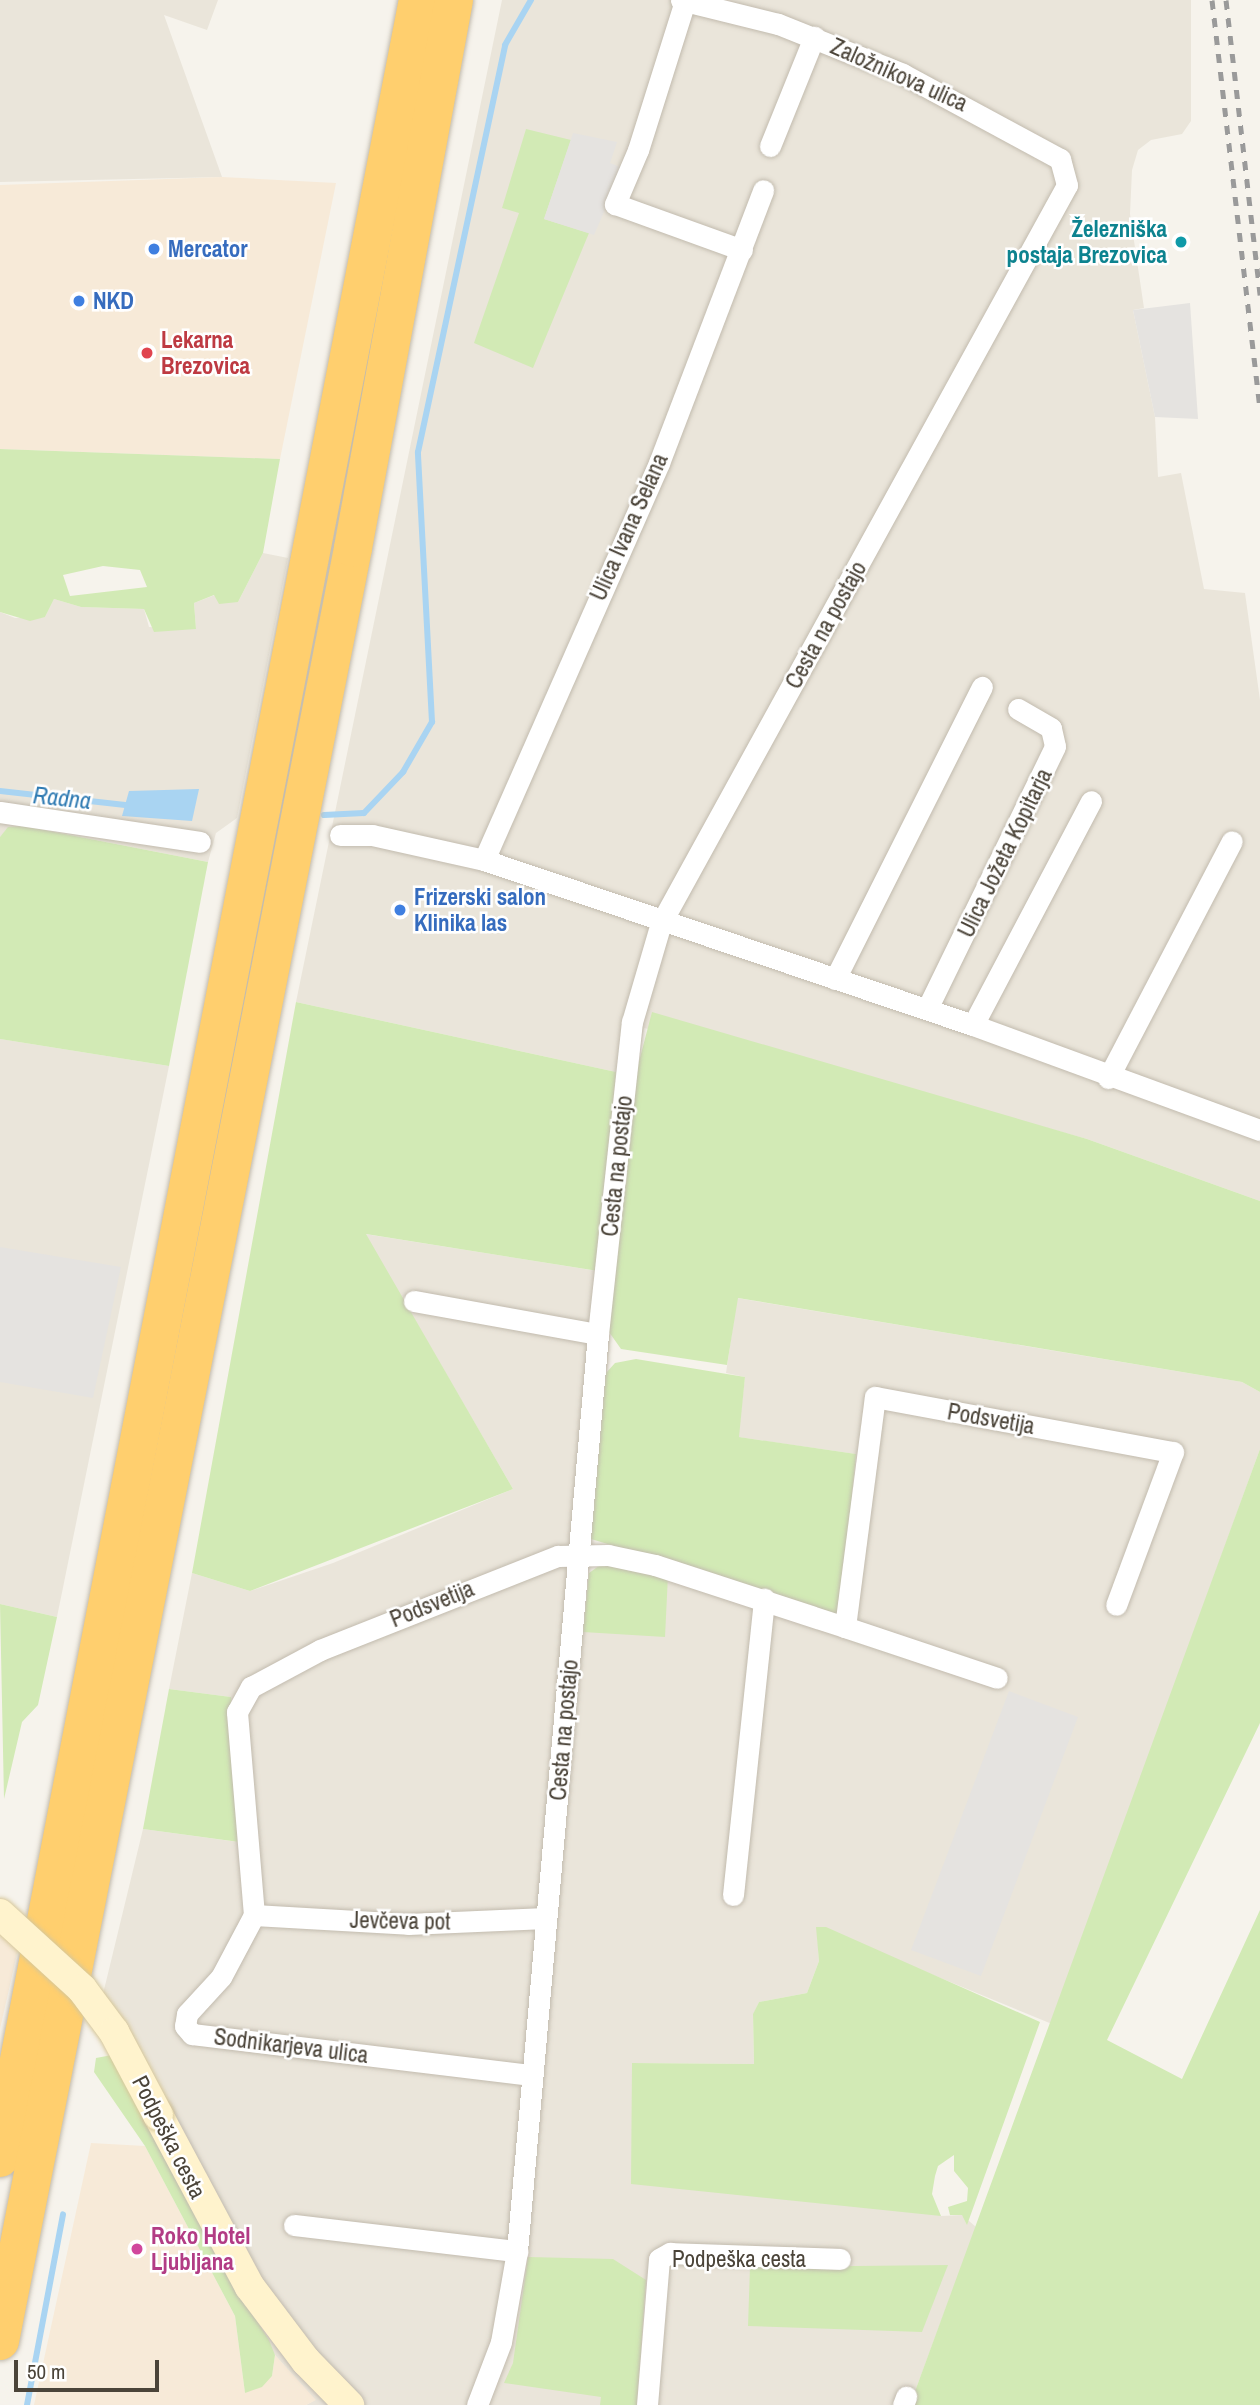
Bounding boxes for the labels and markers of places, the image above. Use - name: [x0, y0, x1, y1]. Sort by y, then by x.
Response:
- place label: Železniška postaja Brezovica: [1007, 215, 1167, 269]
- marker: Železniška postaja Brezovica: [1173, 234, 1189, 250]
- place label: Mercator: [168, 235, 248, 263]
- marker: Mercator: [146, 241, 162, 257]
- place label: NKD: [93, 287, 134, 315]
- marker: NKD: [71, 293, 87, 309]
- place label: Lekarna Brezovica: [161, 326, 250, 380]
- marker: Lekarna Brezovica: [139, 345, 155, 361]
- place label: Frizerski salon Klinika las: [414, 883, 546, 937]
- marker: Frizerski salon Klinika las: [392, 902, 408, 918]
- place label: Roko Hotel Ljubljana: [151, 2222, 251, 2276]
- marker: Roko Hotel Ljubljana: [129, 2241, 145, 2257]

